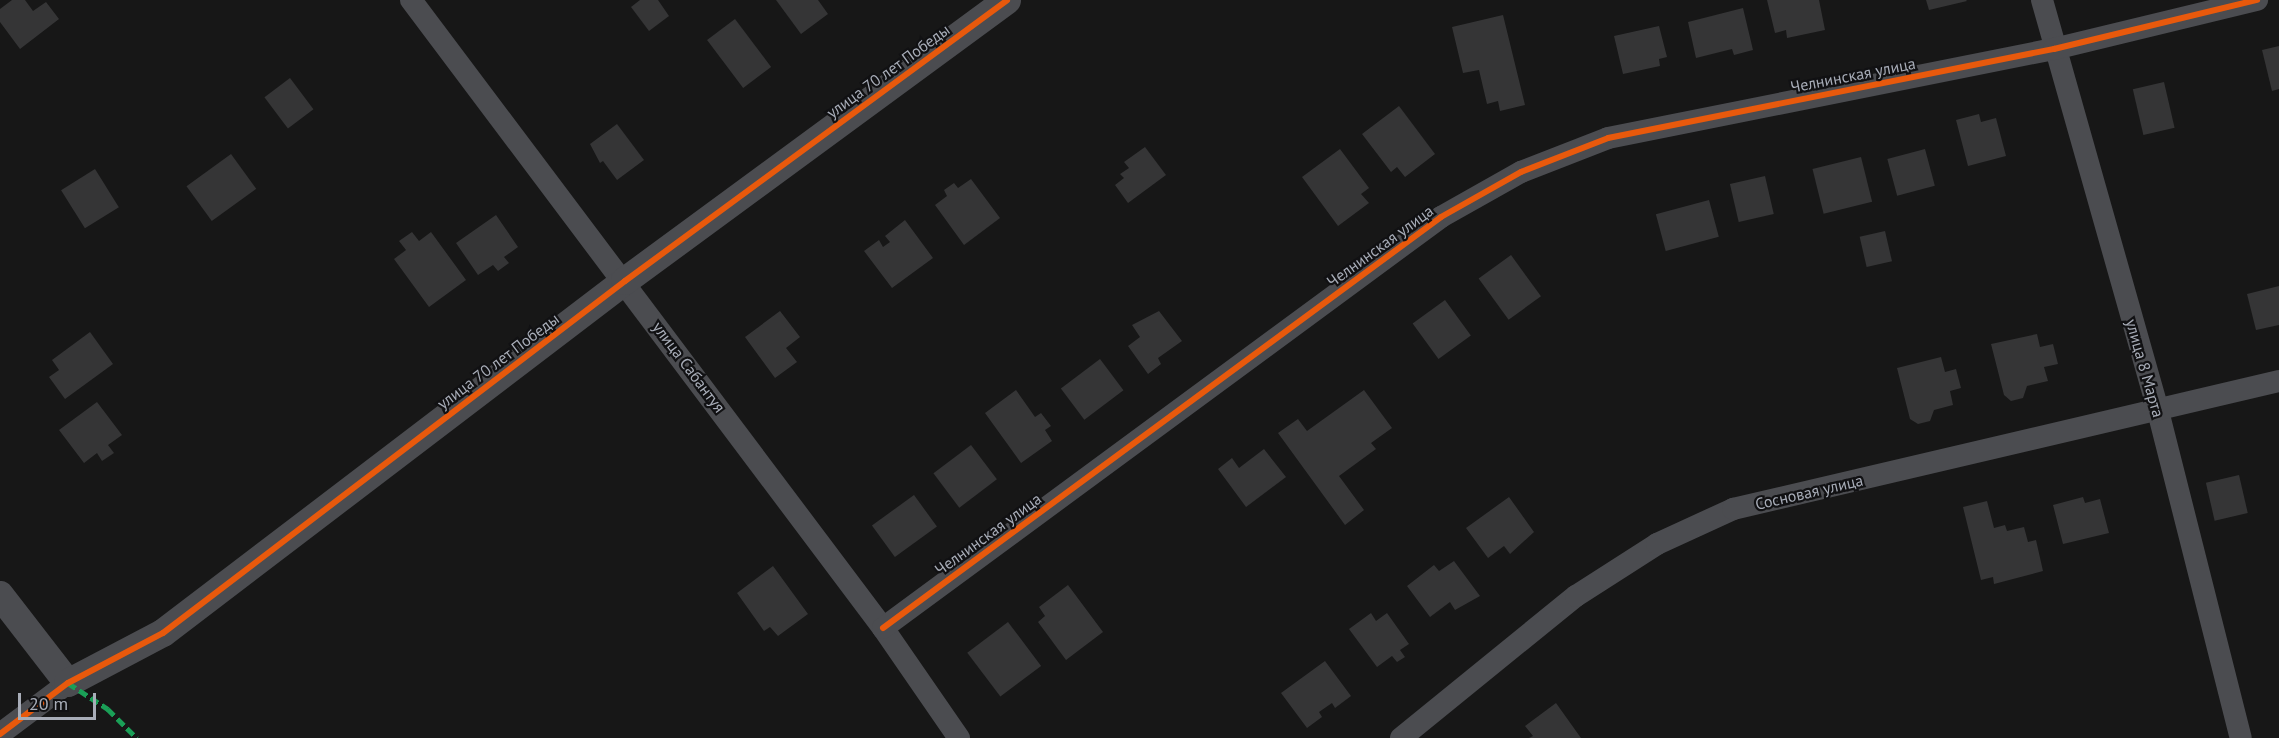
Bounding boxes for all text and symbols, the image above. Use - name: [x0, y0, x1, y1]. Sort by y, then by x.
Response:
- street label: улица 70 лет Победы: [822, 20, 954, 122]
- street label: Челнинская улица: [1789, 53, 1917, 97]
- street label: Челнинская улица: [1323, 201, 1437, 291]
- street label: улица 70 лет Победы: [433, 309, 563, 413]
- street label: улица 8 Марта: [2122, 317, 2168, 419]
- street label: улица Сабантуя: [649, 318, 729, 416]
- street label: Сосновая улица: [1753, 470, 1865, 514]
- street label: Челнинская улица: [931, 489, 1045, 579]
- scale bar: [21, 681, 99, 719]
- text: 20 m: [29, 692, 68, 715]

